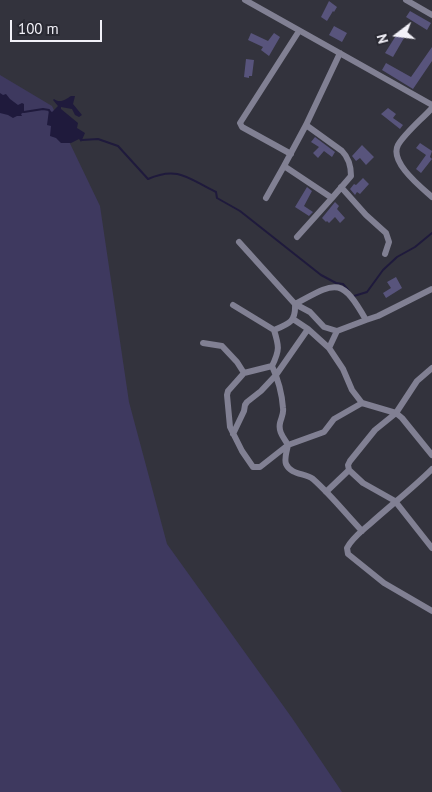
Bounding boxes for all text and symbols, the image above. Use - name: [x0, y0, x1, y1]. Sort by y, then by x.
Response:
- scale bar: [12, 10, 105, 42]
- north arrow: [372, 10, 422, 60]
- text: 100 m: [18, 19, 59, 38]
- text: N: [373, 32, 392, 46]

